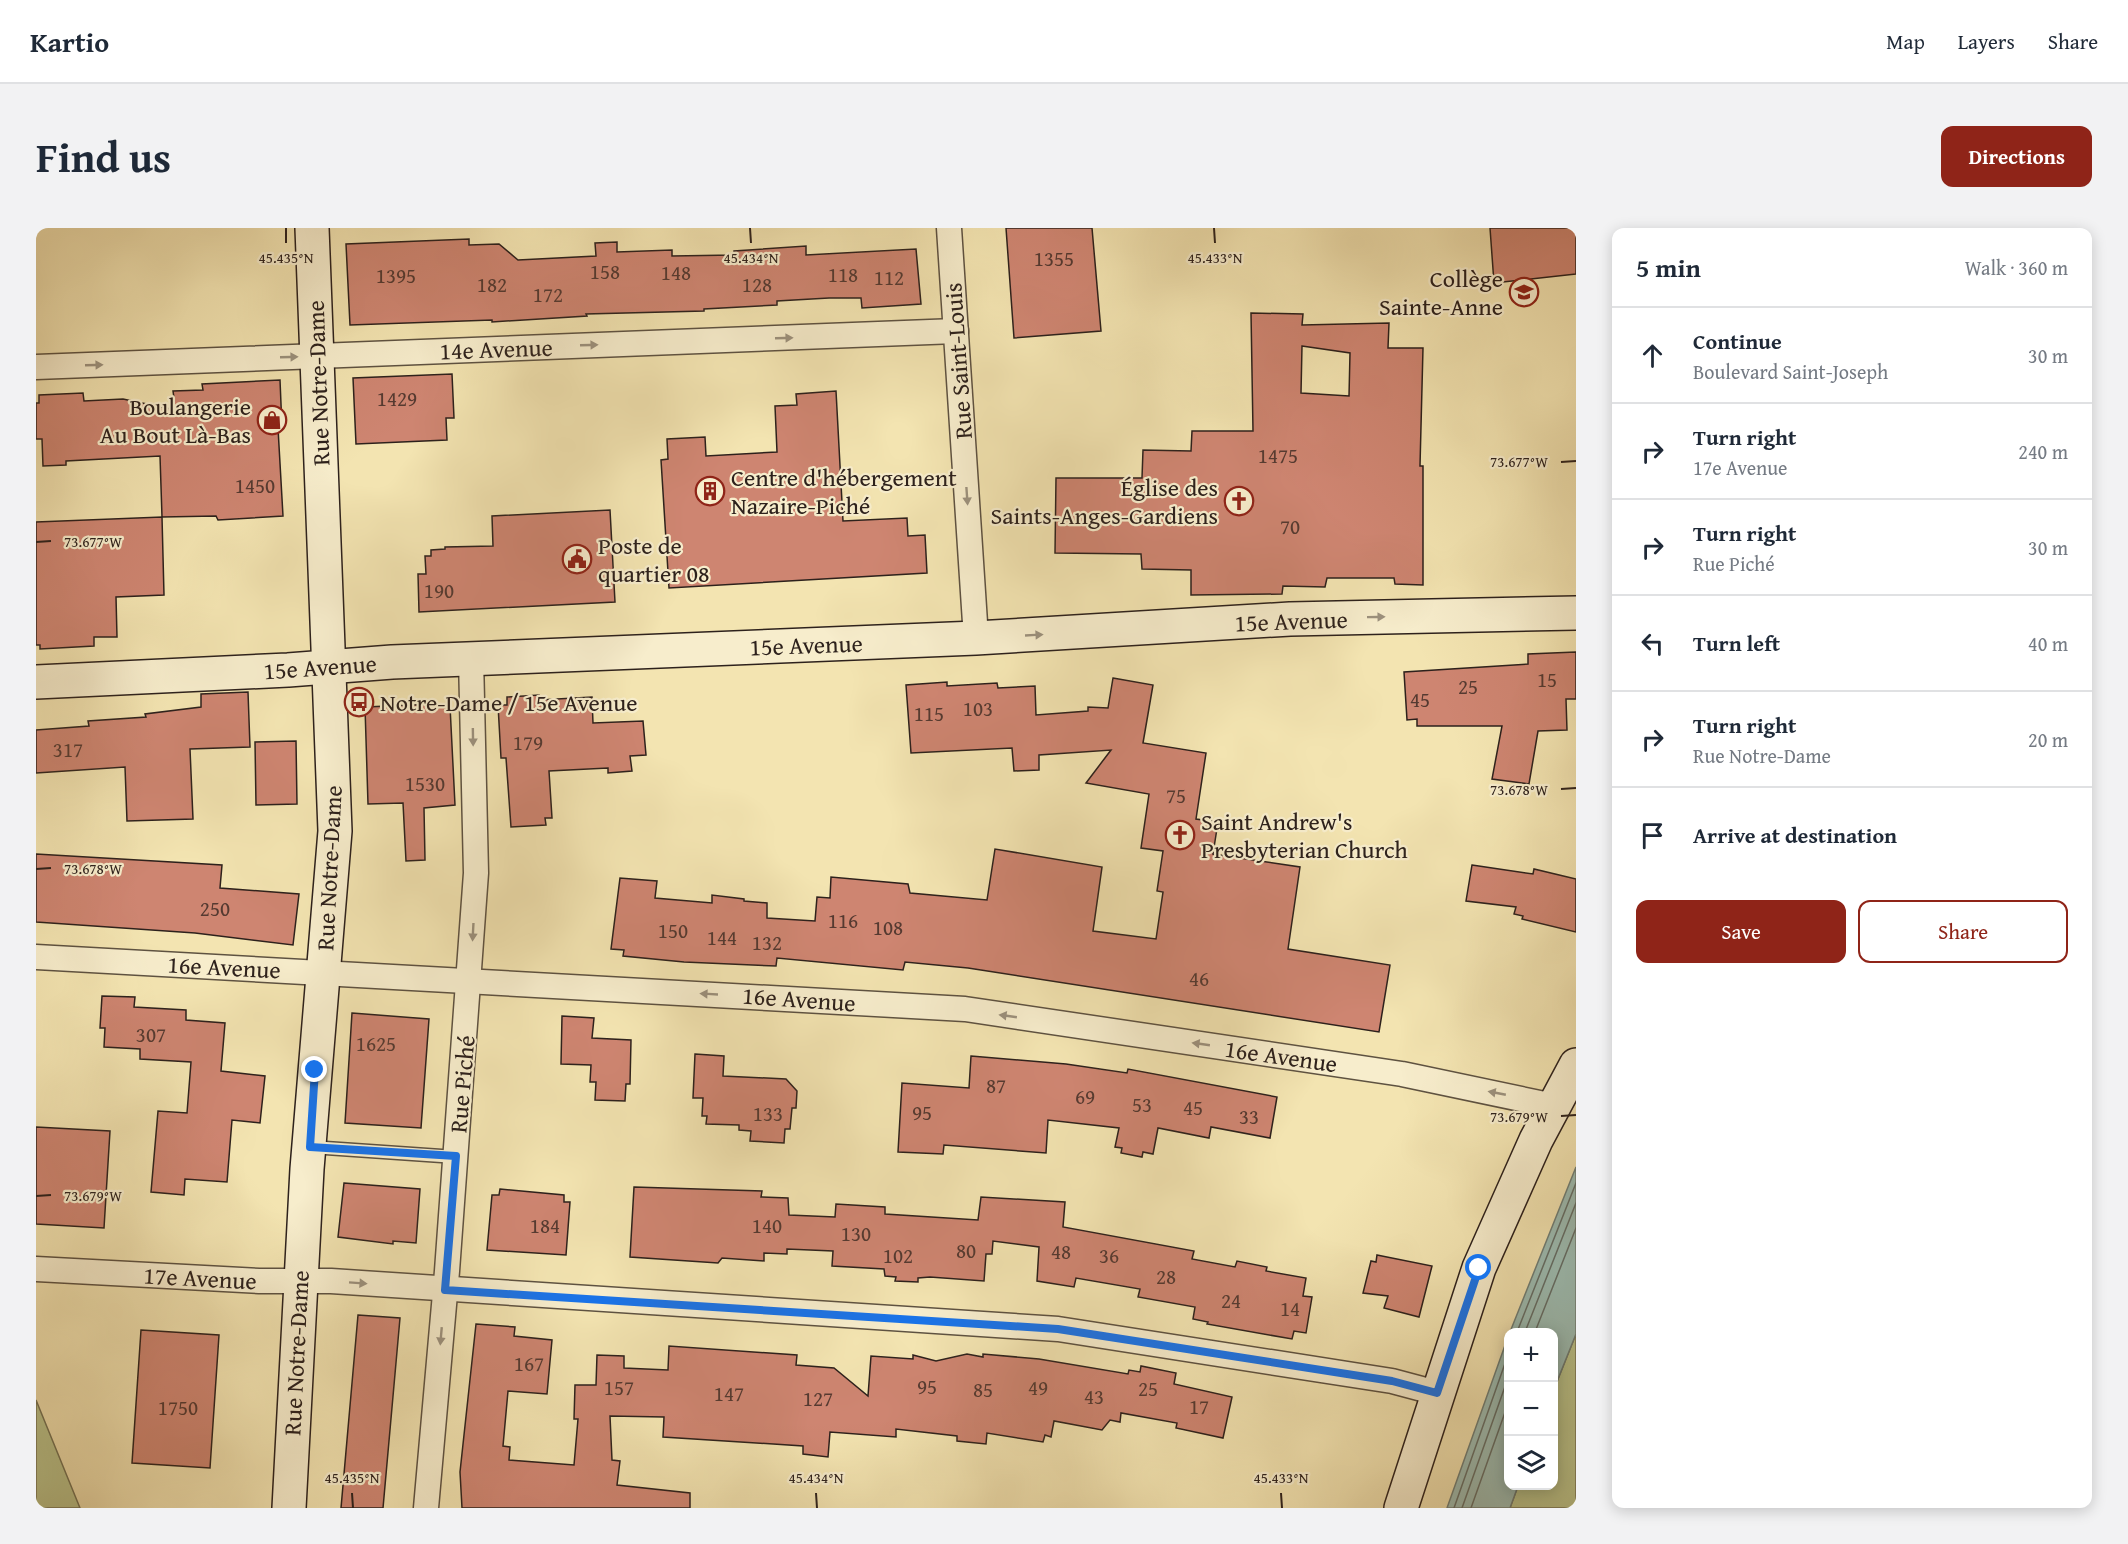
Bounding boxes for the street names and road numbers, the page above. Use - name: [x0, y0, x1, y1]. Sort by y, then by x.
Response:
- street label: Rue Saint-Louis: [935, 282, 981, 440]
- street label: Rue Notre-Dame: [298, 300, 338, 466]
- street label: 14e Avenue: [439, 330, 553, 368]
- street label: 15e Avenue: [1234, 602, 1348, 640]
- street label: 15e Avenue: [749, 626, 863, 664]
- street label: 15e Avenue: [262, 646, 378, 688]
- street label: Rue Notre-Dame: [307, 784, 351, 952]
- street label: 16e Avenue: [166, 947, 282, 987]
- street label: 16e Avenue: [741, 978, 857, 1020]
- street label: 16e Avenue: [1222, 1031, 1340, 1081]
- street label: Rue Piché: [440, 1034, 484, 1134]
- street label: 17e Avenue: [142, 1258, 258, 1298]
- street label: Rue Notre-Dame: [274, 1269, 318, 1437]

